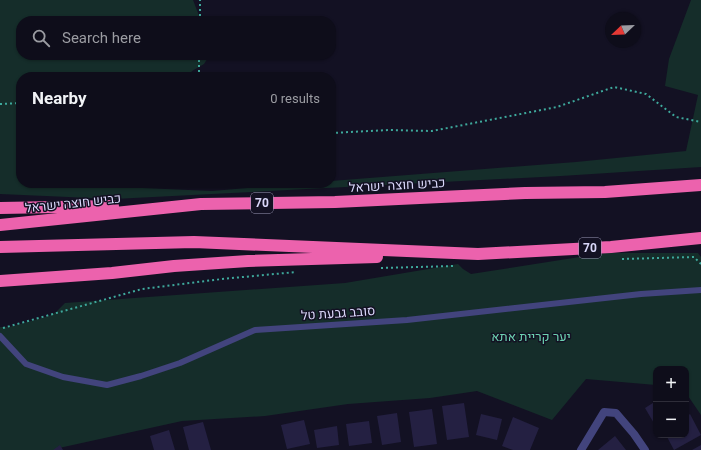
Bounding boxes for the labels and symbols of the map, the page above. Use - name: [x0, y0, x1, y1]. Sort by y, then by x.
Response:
- north arrow: [605, 12, 641, 48]
- street label: כביש חוצה ישראל: [348, 175, 446, 195]
- street label: כביש חוצה ישראל: [24, 190, 122, 216]
- road number: 70: [251, 193, 273, 213]
- road number: 70: [579, 238, 601, 258]
- street label: סובב גבעת טל: [300, 303, 376, 323]
- park label: יער קריית אתא: [491, 329, 571, 344]

